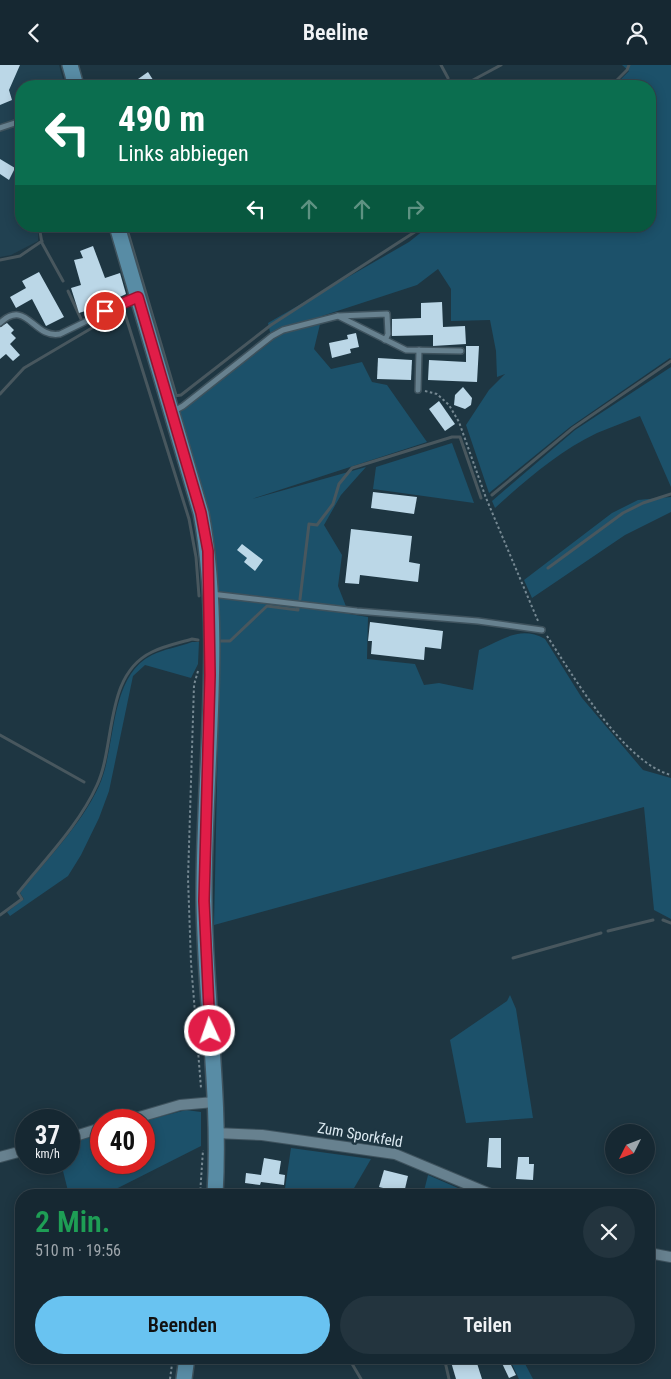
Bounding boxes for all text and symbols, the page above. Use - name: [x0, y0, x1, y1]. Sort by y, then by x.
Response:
- icon: back: [20, 19, 48, 47]
- icon: person: [623, 19, 651, 47]
- text: Beeline: [303, 20, 368, 45]
- text: 490 m: [118, 99, 205, 140]
- icon: left: [35, 100, 100, 165]
- text: Links abbiegen: [118, 141, 249, 166]
- icon: left: [242, 195, 270, 223]
- icon: ahead: [295, 195, 323, 223]
- icon: ahead: [348, 195, 376, 223]
- icon: right: [401, 195, 429, 223]
- pin: [84, 290, 126, 332]
- icon: arrive: [91, 297, 119, 325]
- position arrow: [183, 1004, 235, 1056]
- speed limit sign: 40: [90, 1109, 155, 1174]
- street label: Zum Sporkfeld: [316, 1119, 404, 1151]
- text: 37: [35, 1121, 60, 1150]
- north arrow: [605, 1124, 655, 1174]
- map controls: [605, 1124, 655, 1174]
- text: km/h: [35, 1147, 60, 1161]
- text: 2 Min.: [35, 1204, 110, 1239]
- button: close: [583, 1206, 635, 1258]
- text: 510 m · 19:56: [35, 1241, 121, 1260]
- button: Beenden: [35, 1296, 330, 1354]
- button: Teilen: [340, 1296, 635, 1354]

